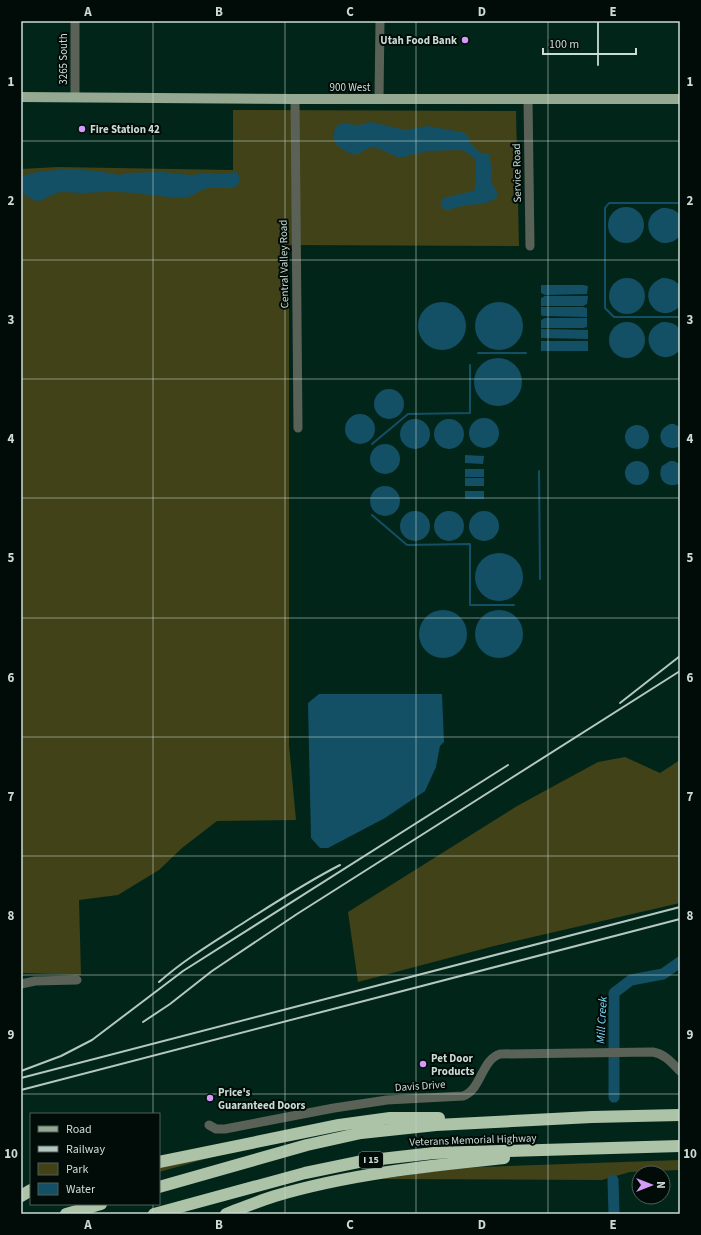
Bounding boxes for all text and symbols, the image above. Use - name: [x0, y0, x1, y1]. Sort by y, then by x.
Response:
- text: A: [83, 3, 92, 21]
- text: B: [215, 3, 223, 21]
- text: C: [346, 3, 354, 21]
- text: D: [478, 3, 486, 21]
- text: E: [609, 3, 617, 21]
- scale bar: [543, 30, 636, 56]
- street label: 3265 South: [56, 33, 71, 85]
- place label: Utah Food Bank: [380, 33, 457, 48]
- marker: Utah Food Bank: [460, 35, 470, 45]
- text: 100 m: [549, 36, 579, 53]
- text: 1: [8, 73, 15, 91]
- text: 1: [687, 73, 694, 91]
- street label: 900 West: [330, 80, 371, 95]
- place label: Fire Station 42: [90, 122, 160, 137]
- marker: Fire Station 42: [77, 124, 87, 134]
- street label: Service Road: [509, 143, 525, 203]
- text: 2: [8, 192, 15, 210]
- text: 2: [687, 192, 694, 210]
- street label: Central Valley Road: [276, 220, 292, 308]
- text: 3: [8, 311, 15, 329]
- text: 3: [687, 311, 694, 329]
- text: 4: [8, 430, 15, 448]
- text: 4: [687, 430, 694, 448]
- text: 5: [8, 549, 15, 567]
- text: 5: [687, 549, 694, 567]
- text: 6: [8, 669, 15, 687]
- text: 6: [687, 669, 694, 687]
- text: 7: [8, 788, 15, 806]
- text: 7: [687, 788, 694, 806]
- text: 8: [8, 907, 15, 925]
- text: 8: [687, 907, 694, 925]
- water label: Mill Creek: [592, 996, 612, 1044]
- text: 9: [8, 1026, 15, 1044]
- text: 9: [687, 1026, 694, 1044]
- place label: Pet Door Products: [431, 1051, 475, 1079]
- marker: Pet Door Products: [418, 1059, 428, 1069]
- street label: Davis Drive: [394, 1077, 446, 1095]
- place label: Price's Guaranteed Doors: [218, 1085, 306, 1113]
- marker: Price's Guaranteed Doors: [205, 1093, 215, 1103]
- legend: [30, 1113, 160, 1205]
- text: Road: [66, 1121, 92, 1138]
- street label: Veterans Memorial Highway: [409, 1130, 537, 1150]
- text: Railway: [66, 1141, 105, 1158]
- text: 10: [4, 1145, 18, 1163]
- text: 10: [683, 1145, 697, 1163]
- road number: I 15: [359, 1152, 383, 1168]
- text: Park: [66, 1161, 88, 1178]
- north arrow: [631, 1165, 671, 1205]
- text: Water: [66, 1181, 96, 1198]
- text: N: [653, 1181, 668, 1189]
- text: A: [83, 1216, 92, 1234]
- text: B: [215, 1216, 223, 1234]
- text: C: [346, 1216, 354, 1234]
- text: D: [478, 1216, 486, 1234]
- text: E: [609, 1216, 617, 1234]

